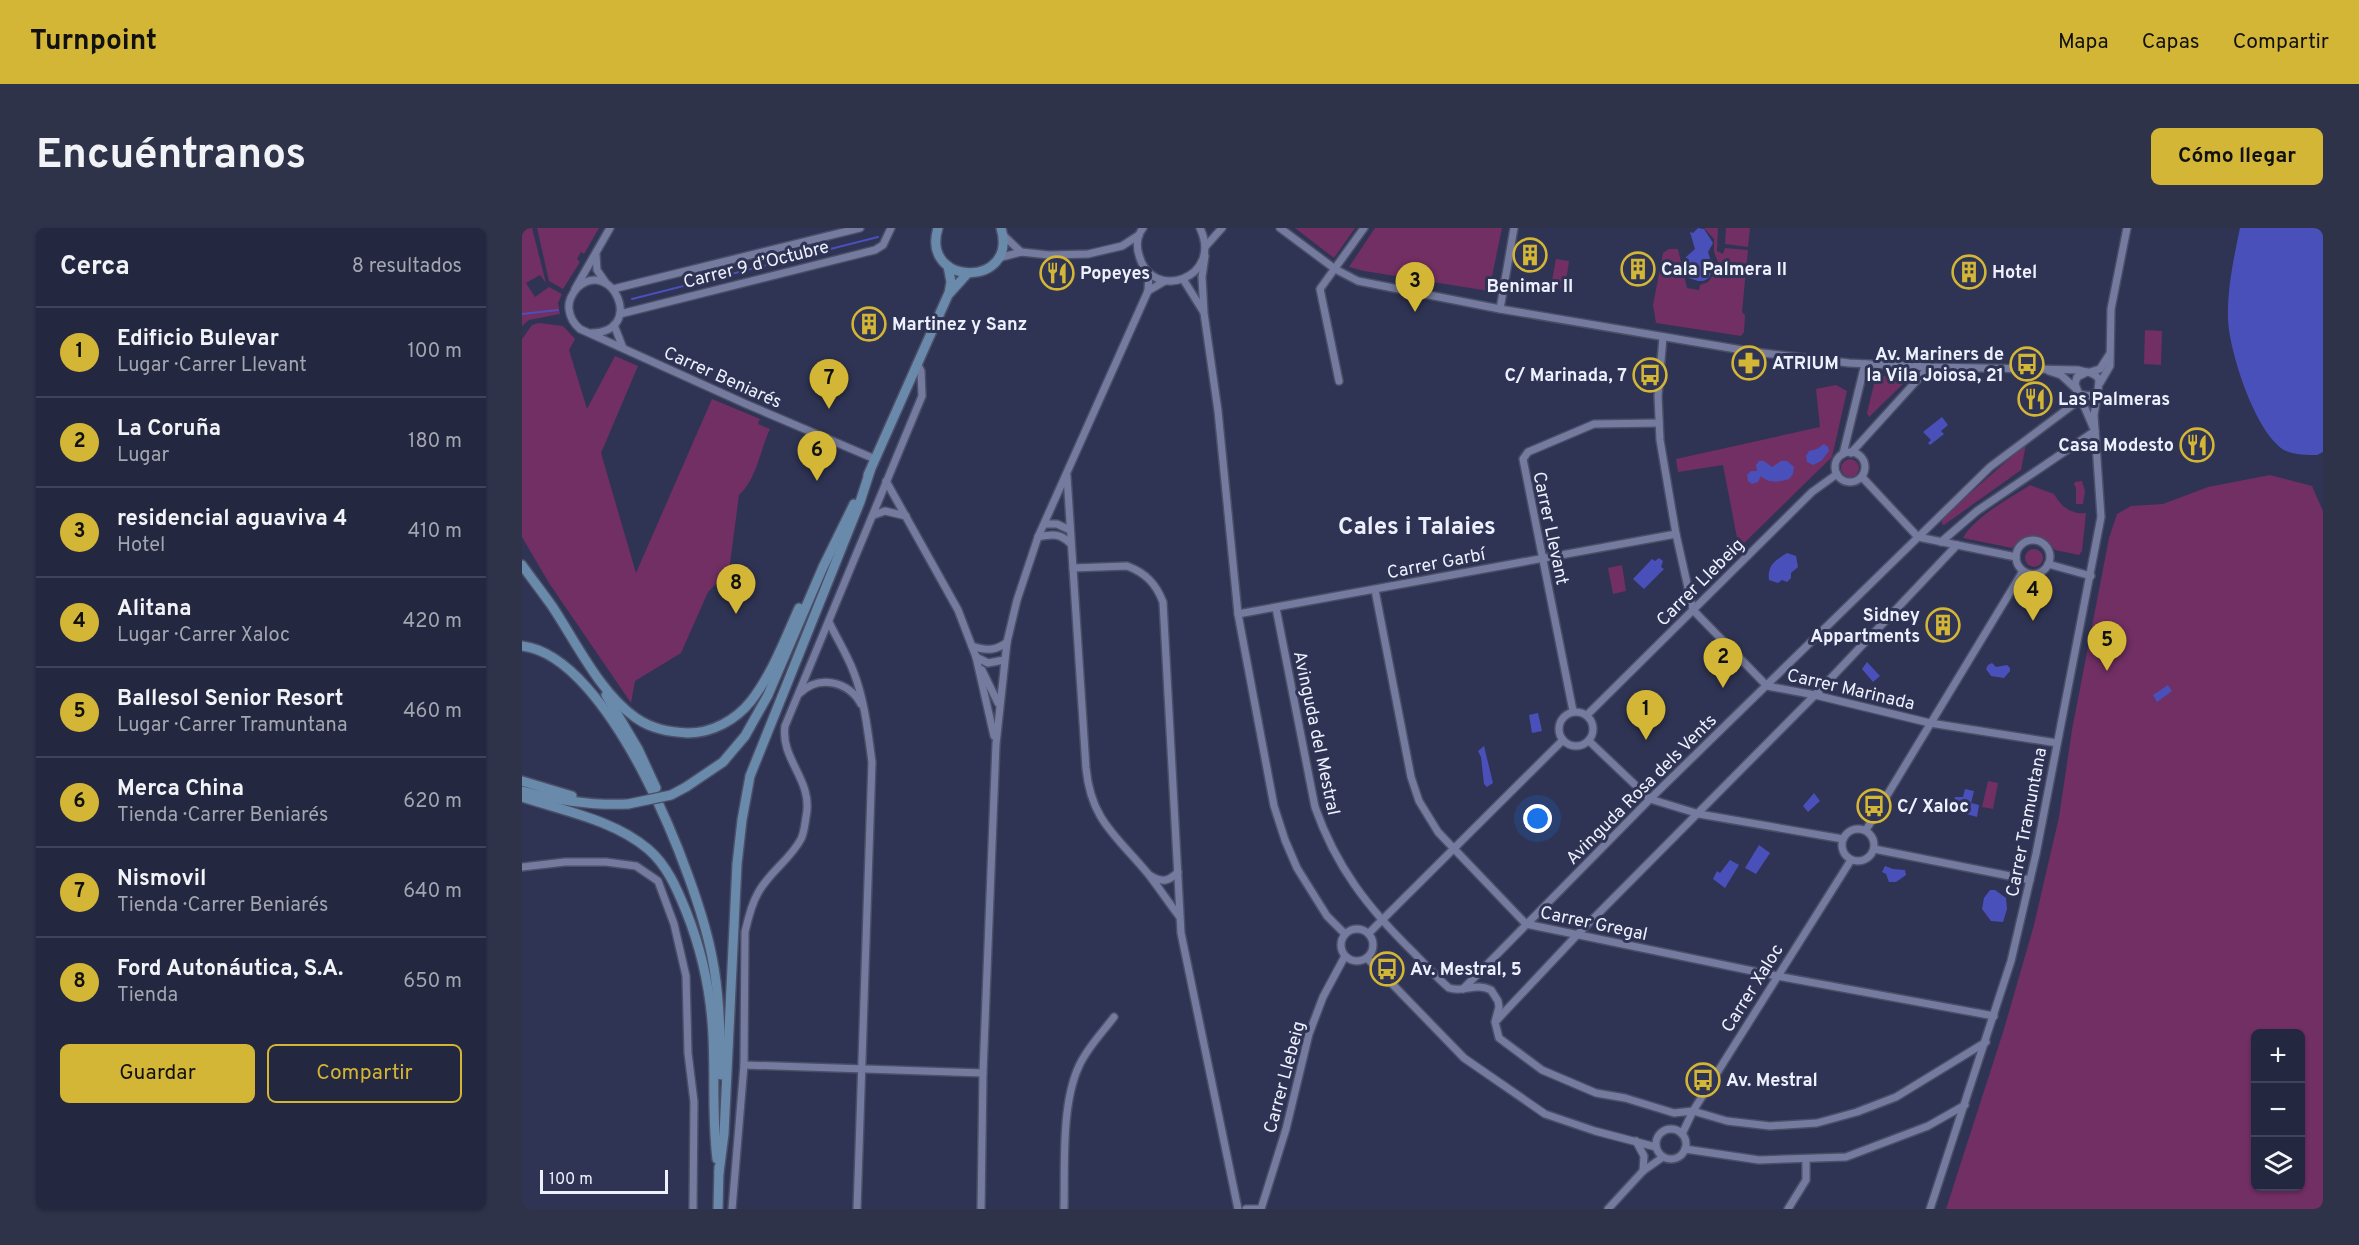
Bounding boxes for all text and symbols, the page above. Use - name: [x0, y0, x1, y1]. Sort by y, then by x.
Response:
- text: Turnpoint: [30, 24, 157, 60]
- text: Mapa: [2058, 29, 2109, 56]
- text: Capas: [2142, 29, 2200, 56]
- text: Compartir: [2233, 29, 2329, 56]
- button: Cómo llegar: [2151, 128, 2323, 185]
- text: Encuéntranos: [36, 130, 306, 183]
- street label: Carrer 9 d’Octubre: [681, 236, 832, 295]
- building icon: Benimar II: [1512, 237, 1548, 273]
- text: Cerca: [60, 251, 130, 284]
- building icon: Cala Palmera II: [1620, 251, 1656, 287]
- text: 8 resultados: [352, 254, 462, 280]
- building icon: Hotel: [1951, 254, 1987, 290]
- restaurant icon: Popeyes: [1039, 255, 1075, 291]
- place label: Cala Palmera II: [1661, 259, 1787, 282]
- pin: 3: [1396, 262, 1434, 312]
- place label: Hotel: [1992, 262, 2037, 285]
- place label: Popeyes: [1080, 263, 1150, 286]
- place label: Benimar II: [1487, 276, 1573, 299]
- building icon: Martinez y Sanz: [851, 306, 887, 342]
- place label: Martinez y Sanz: [892, 314, 1027, 337]
- text: Edificio Bulevar: [117, 326, 279, 353]
- text: 1: [76, 339, 84, 365]
- text: 100 m: [407, 339, 462, 365]
- street label: Carrer Beniarés: [660, 342, 785, 415]
- place label: Av. Mariners de la Vila Joiosa, 21: [1866, 344, 2004, 388]
- pharmacy icon: ATRIUM: [1731, 345, 1767, 381]
- bus stop icon: Av. Mariners de la Vila Joiosa, 21: [2009, 346, 2045, 382]
- text: Lugar · Carrer Llevant: [117, 353, 307, 379]
- place label: ATRIUM: [1772, 353, 1839, 376]
- bus stop icon: C/ Marinada, 7: [1632, 357, 1668, 393]
- pin: 7: [810, 360, 848, 409]
- place label: C/ Marinada, 7: [1505, 365, 1627, 388]
- restaurant icon: Las Palmeras: [2017, 381, 2053, 417]
- place label: Las Palmeras: [2058, 389, 2170, 412]
- text: La Coruña: [117, 416, 221, 443]
- restaurant icon: Casa Modesto: [2179, 427, 2215, 463]
- text: 2: [73, 429, 86, 455]
- text: 180 m: [408, 429, 462, 455]
- pin: 6: [798, 432, 836, 481]
- place label: Casa Modesto: [2058, 435, 2174, 458]
- text: Lugar: [117, 443, 169, 469]
- street label: Carrer Llevant: [1526, 470, 1573, 587]
- text: residencial aguaviva 4: [117, 506, 347, 533]
- district label: Cales i Talaies: [1338, 513, 1496, 543]
- text: 3: [74, 519, 86, 545]
- text: 410 m: [408, 519, 462, 545]
- text: Hotel: [117, 533, 165, 559]
- street label: Carrer Llebeig: [1652, 534, 1750, 632]
- street label: Carrer Garbí: [1385, 543, 1489, 585]
- pin: 8: [716, 564, 756, 614]
- pin: 4: [2014, 572, 2052, 621]
- text: Alitana: [117, 596, 192, 623]
- place label: Sidney Appartments: [1810, 605, 1920, 649]
- building icon: Sidney Appartments: [1925, 607, 1961, 643]
- text: 4: [73, 609, 86, 635]
- text: 420 m: [403, 609, 462, 635]
- pin: 5: [2088, 622, 2126, 671]
- text: Lugar · Carrer Xaloc: [117, 623, 290, 649]
- pin: 2: [1704, 638, 1742, 688]
- street label: Avinguda del Mestral: [1287, 649, 1344, 818]
- street label: Carrer Marinada: [1784, 665, 1917, 716]
- text: Ballesol Senior Resort: [117, 686, 343, 713]
- pin: 1: [1626, 690, 1666, 740]
- text: 5: [73, 699, 86, 725]
- text: 460 m: [403, 699, 462, 725]
- street label: Avinguda Rosa dels Vents: [1562, 710, 1722, 870]
- text: Lugar · Carrer Tramuntana: [117, 713, 347, 739]
- street label: Carrer Tramuntana: [2002, 746, 2053, 899]
- text: Merca China: [117, 776, 244, 803]
- bus stop icon: C/ Xaloc: [1856, 788, 1892, 824]
- text: 6: [73, 789, 86, 815]
- text: 620 m: [403, 789, 462, 815]
- place label: C/ Xaloc: [1897, 796, 1969, 819]
- text: Tienda · Carrer Beniarés: [117, 803, 328, 829]
- your location: [1523, 804, 1552, 833]
- text: Nismovil: [117, 866, 206, 893]
- text: 7: [74, 879, 85, 905]
- text: 640 m: [403, 879, 462, 905]
- text: Tienda · Carrer Beniarés: [117, 893, 328, 919]
- street label: Carrer Gregal: [1538, 902, 1650, 947]
- street label: Carrer Xaloc: [1717, 940, 1790, 1037]
- bus stop icon: Av. Mestral, 5: [1369, 951, 1405, 987]
- text: Ford Autonáutica, S.A.: [117, 956, 343, 983]
- place label: Av. Mestral, 5: [1410, 959, 1522, 982]
- text: 8: [73, 969, 86, 995]
- text: 650 m: [403, 969, 462, 995]
- text: Tienda: [117, 983, 178, 1009]
- street label: Carrer Llebeig: [1259, 1019, 1311, 1136]
- map controls: [2251, 1029, 2305, 1191]
- button: +: [2251, 1029, 2305, 1083]
- button: Guardar: [60, 1044, 255, 1103]
- button: Compartir: [267, 1044, 462, 1103]
- bus stop icon: Av. Mestral: [1685, 1062, 1721, 1098]
- place label: Av. Mestral: [1726, 1070, 1818, 1093]
- button: −: [2251, 1083, 2305, 1137]
- button: layers: [2251, 1137, 2305, 1191]
- scale bar: [540, 1167, 668, 1194]
- text: 100 m: [549, 1170, 593, 1190]

